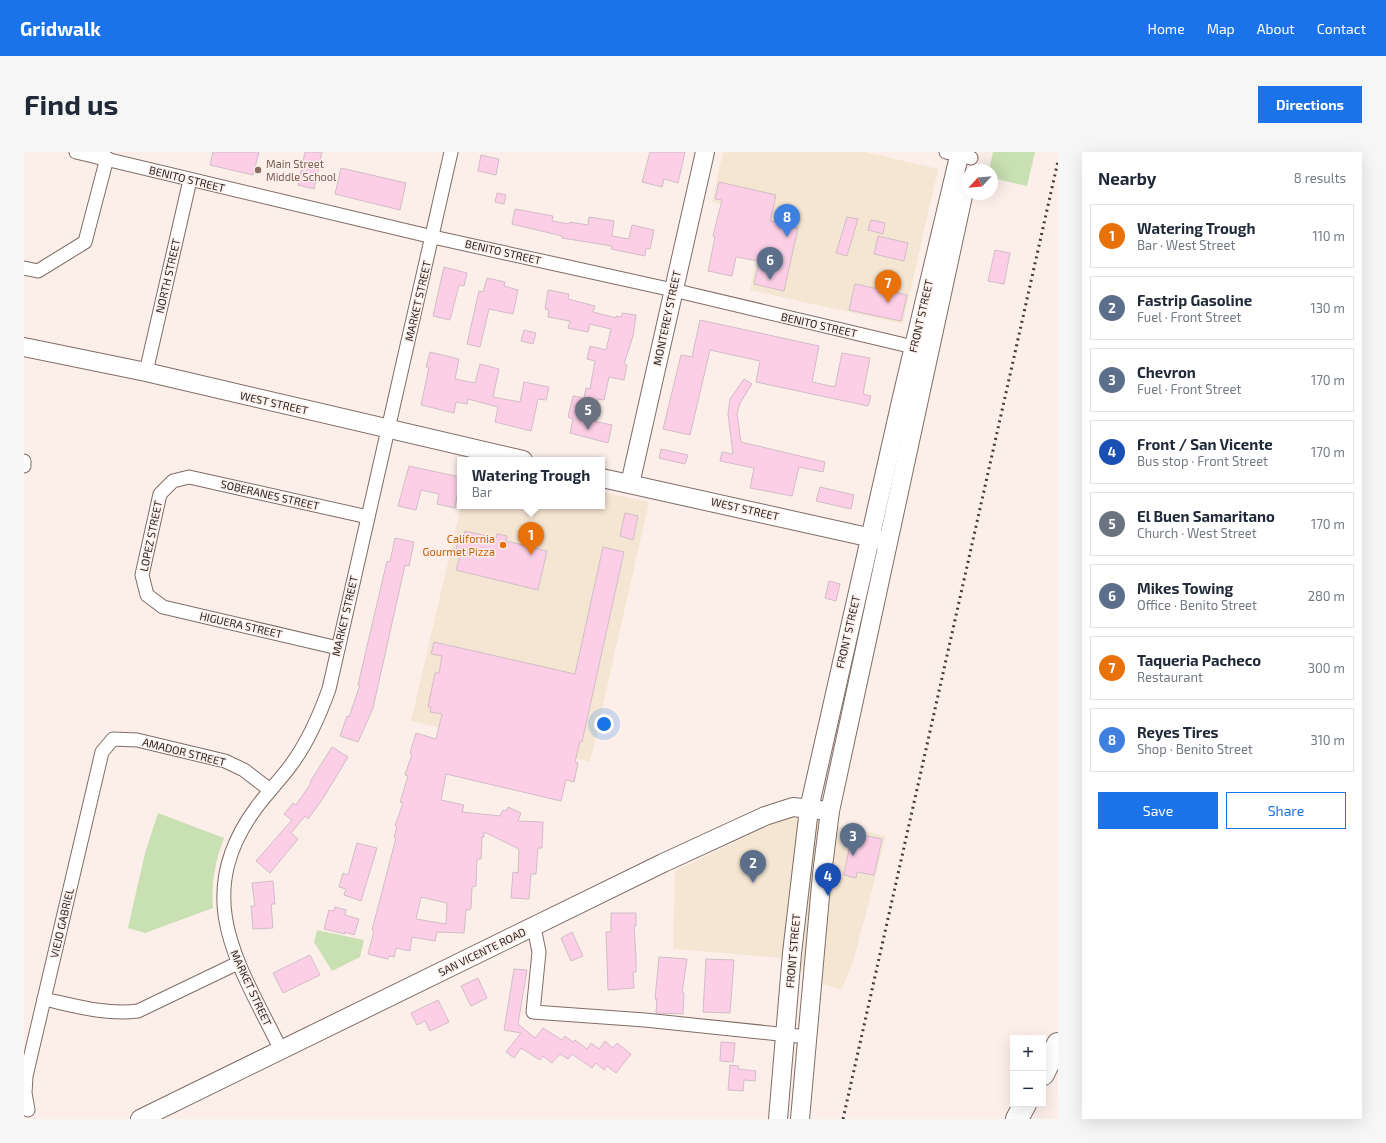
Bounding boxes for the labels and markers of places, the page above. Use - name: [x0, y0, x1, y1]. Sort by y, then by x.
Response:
- place label: Main Street Middle School: [266, 157, 337, 183]
- marker: Main Street Middle School: [253, 165, 263, 175]
- pin: 8: [774, 204, 800, 237]
- pin: 6: [757, 247, 783, 280]
- pin: 7: [875, 270, 901, 303]
- pin: 5: [575, 397, 601, 430]
- pin: 1: [518, 522, 544, 555]
- place label: California Gourmet Pizza: [422, 532, 495, 558]
- marker: California Gourmet Pizza: [498, 540, 508, 550]
- pin: 3: [840, 823, 866, 856]
- pin: 2: [740, 850, 766, 883]
- pin: 4: [815, 863, 841, 896]

